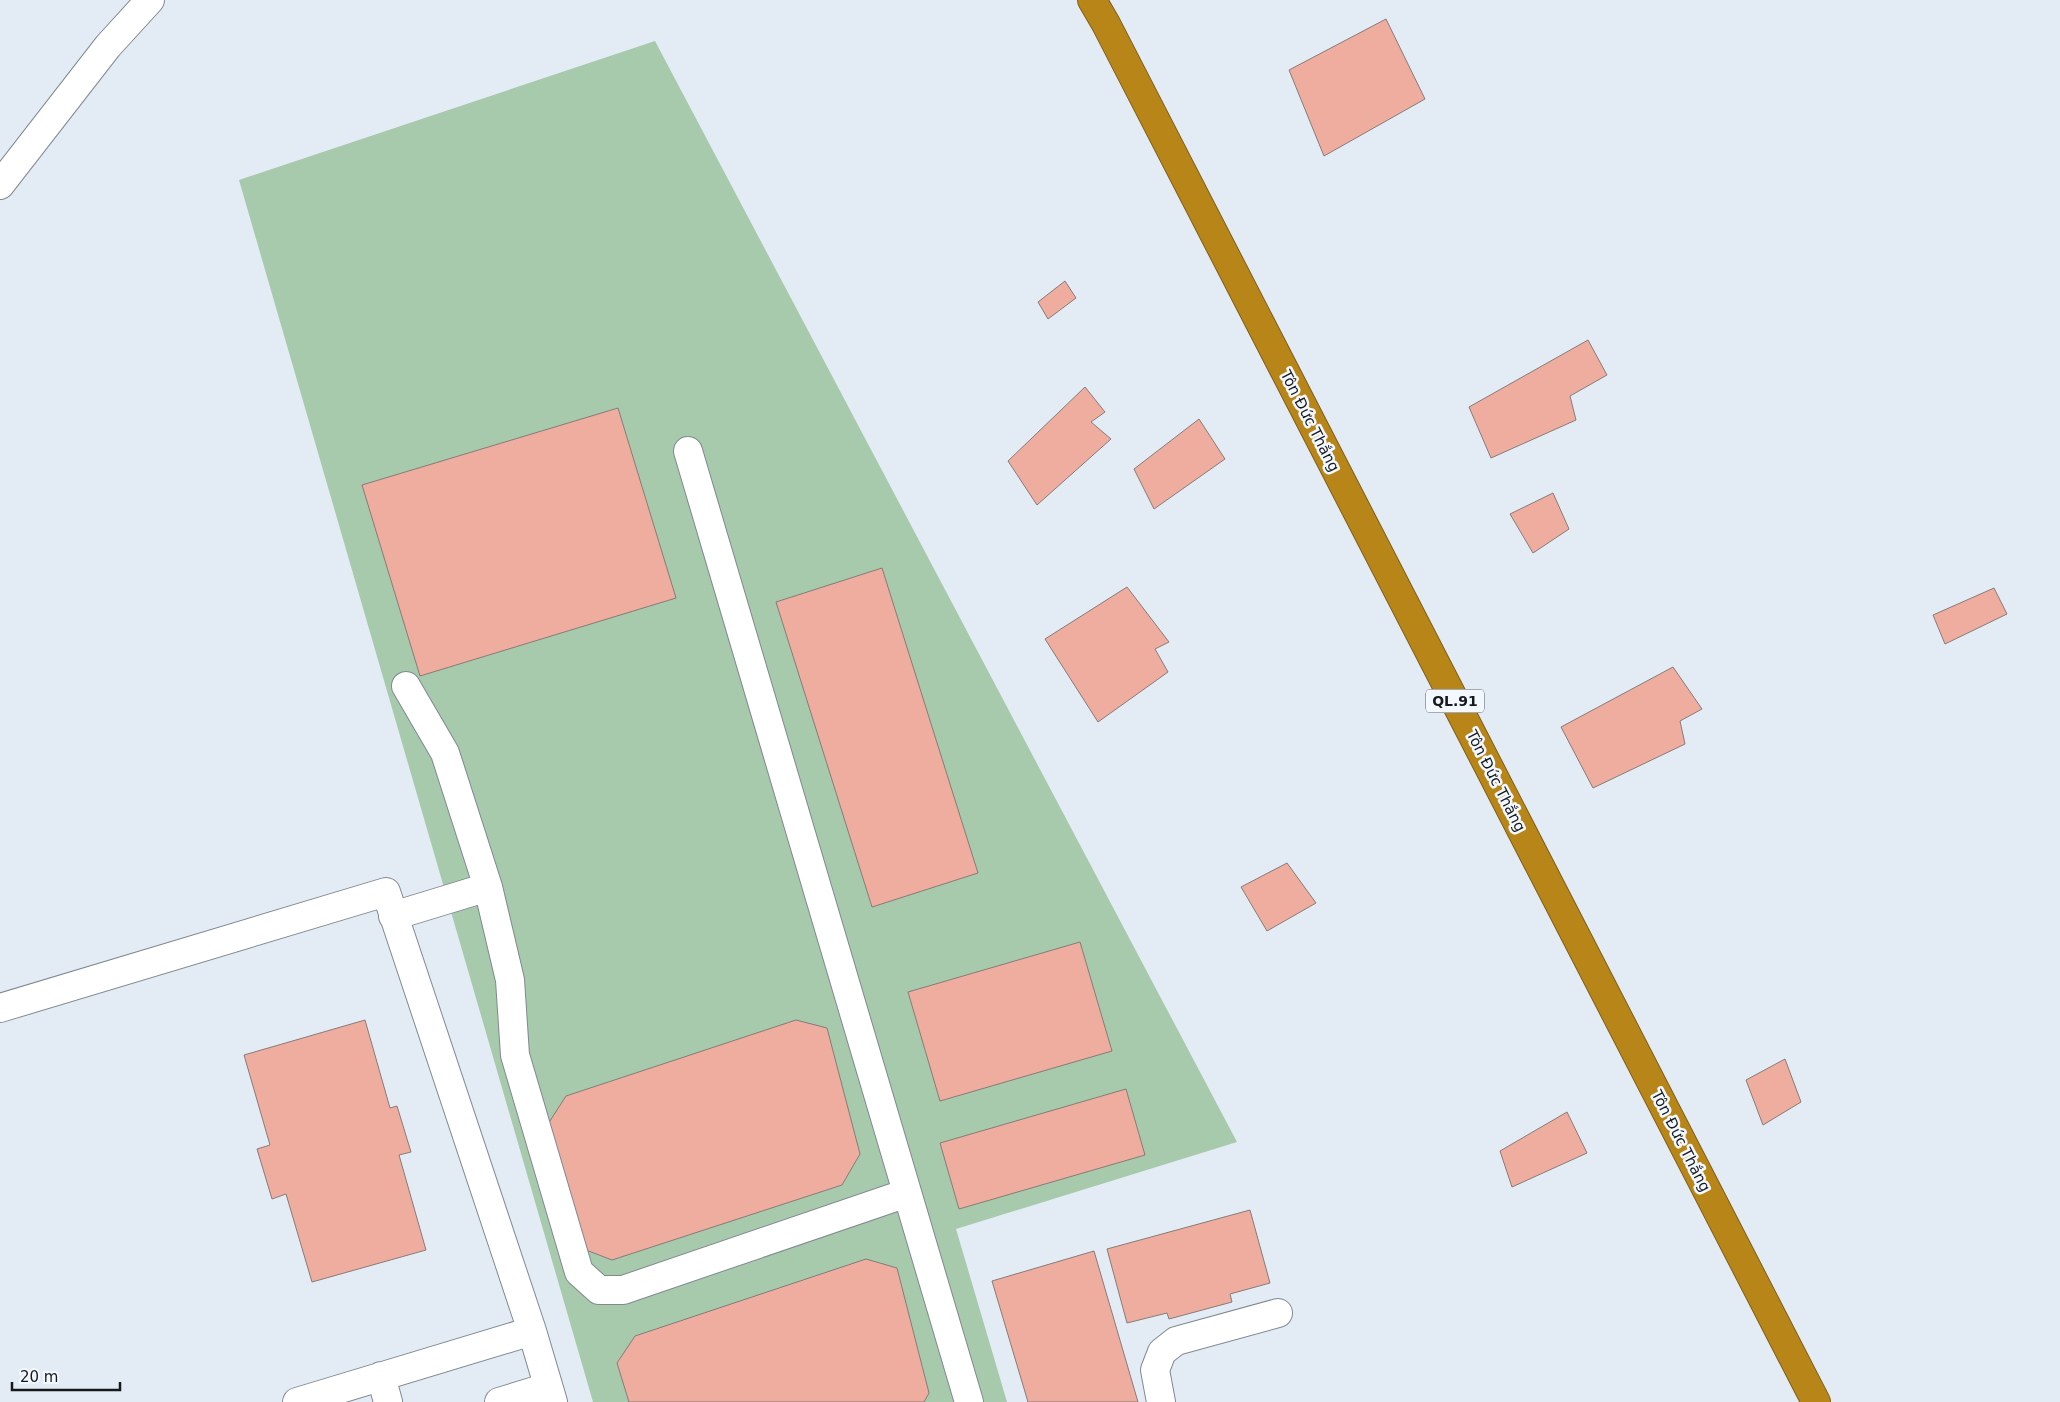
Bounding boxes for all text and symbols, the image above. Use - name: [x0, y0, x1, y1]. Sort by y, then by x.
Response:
- street label: Tôn Đức Thắng: [1276, 366, 1343, 475]
- road number: QL.91: [1426, 689, 1484, 712]
- street label: Tôn Đức Thắng: [1462, 726, 1529, 835]
- street label: Tôn Đức Thắng: [1647, 1086, 1714, 1195]
- scale bar: [12, 1360, 120, 1392]
- text: 20 m: [20, 1368, 58, 1386]

